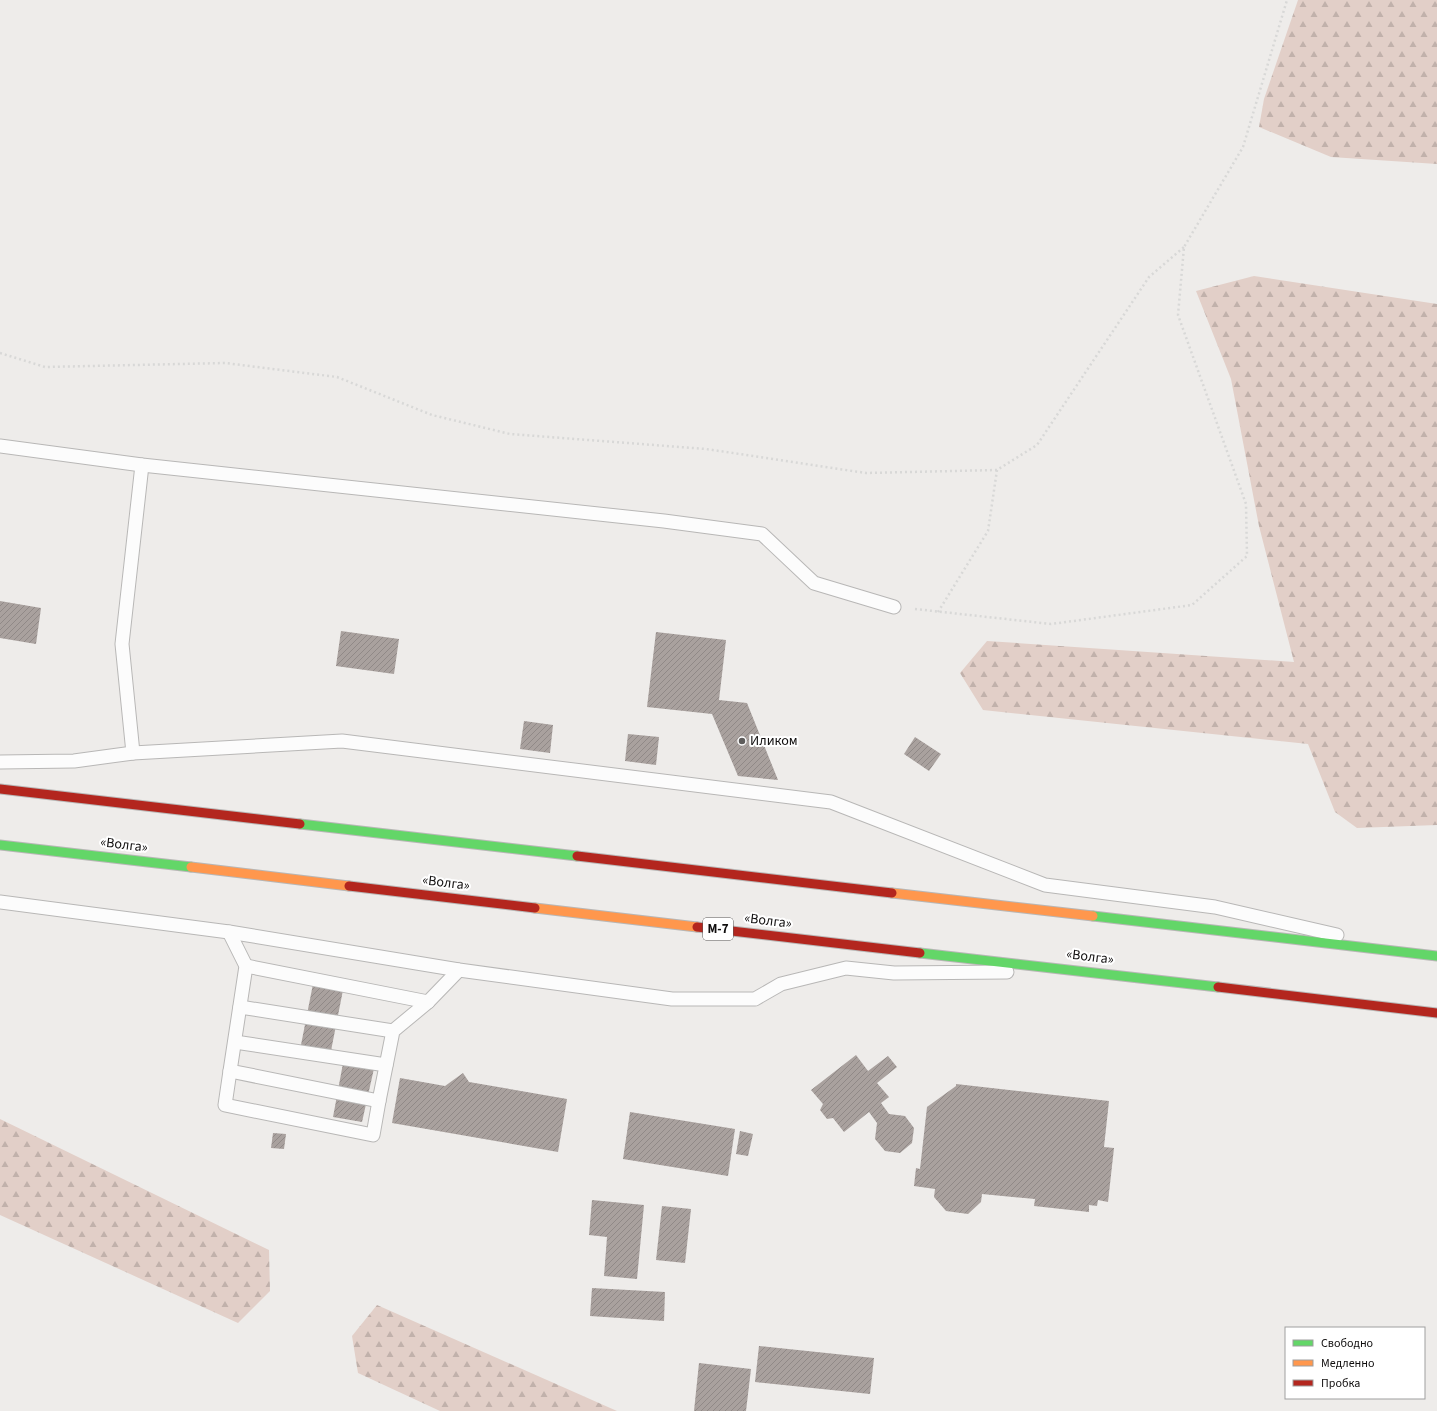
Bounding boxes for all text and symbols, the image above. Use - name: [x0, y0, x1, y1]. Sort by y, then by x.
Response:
- place label: Иликом: [750, 731, 798, 751]
- marker: Иликом: [737, 736, 747, 746]
- street label: «Волга»: [99, 832, 149, 858]
- street label: «Волга»: [421, 870, 471, 896]
- street label: «Волга»: [743, 908, 793, 934]
- road number: М-7: [703, 918, 733, 940]
- street label: «Волга»: [1065, 944, 1115, 970]
- legend: [1285, 1327, 1425, 1399]
- text: Свободно: [1321, 1335, 1373, 1352]
- text: Медленно: [1321, 1355, 1375, 1372]
- text: Пробка: [1321, 1375, 1360, 1392]

